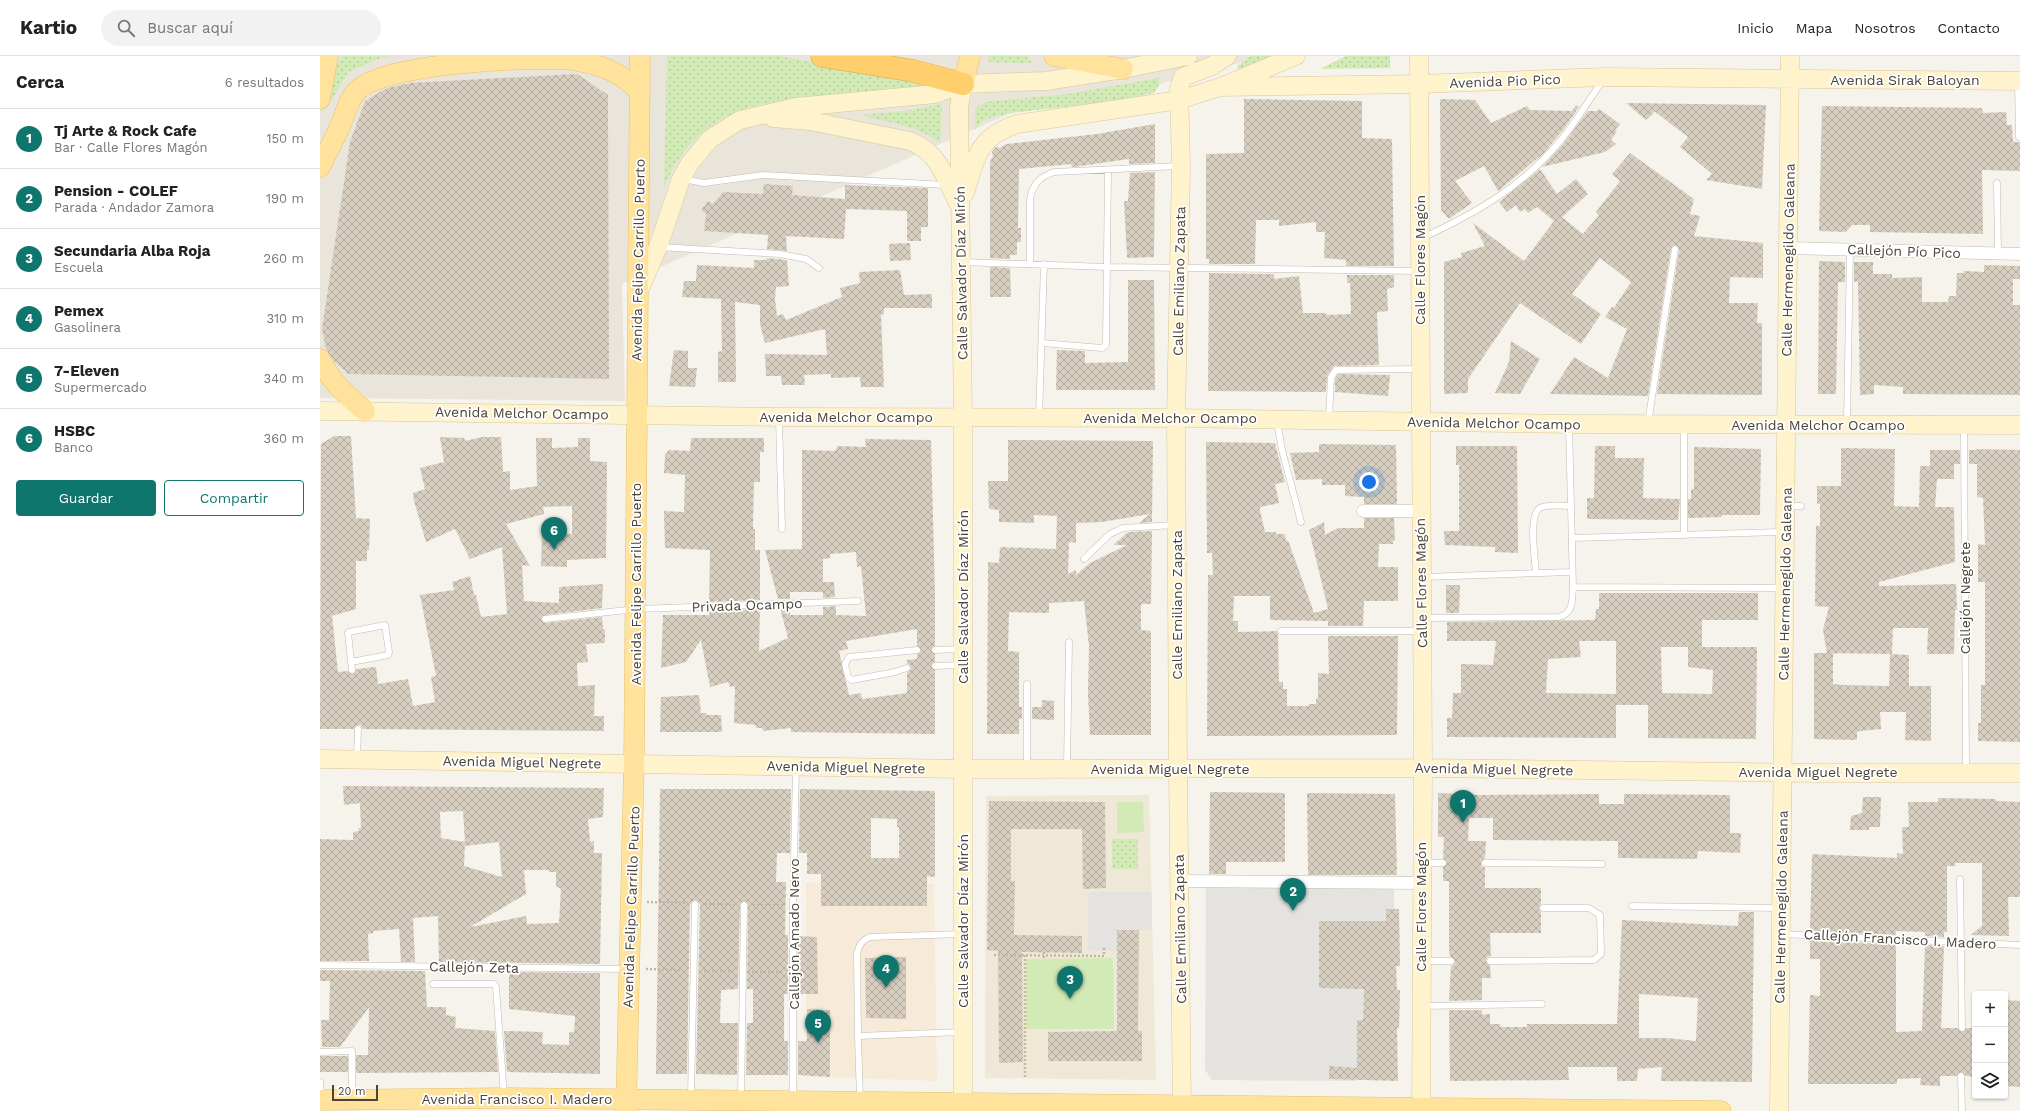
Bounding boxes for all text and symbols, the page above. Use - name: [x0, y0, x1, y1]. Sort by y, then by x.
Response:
- search box: [101, 10, 381, 46]
- text: Kartio: [20, 16, 77, 39]
- icon: search: [115, 17, 137, 39]
- text: Buscar aquí: [147, 19, 233, 37]
- text: Inicio: [1737, 20, 1774, 36]
- text: Mapa: [1796, 20, 1832, 36]
- text: Nosotros: [1854, 20, 1916, 36]
- text: Contacto: [1938, 20, 2000, 36]
- street label: Avenida Pio Pico: [1449, 71, 1561, 91]
- text: Cerca: [16, 72, 64, 92]
- street label: Avenida Sirak Baloyan: [1830, 72, 1980, 88]
- text: 6 resultados: [225, 75, 304, 90]
- text: Tj Arte & Rock Cafe: [54, 122, 197, 140]
- text: 1: [26, 131, 32, 146]
- text: 150 m: [266, 131, 304, 146]
- text: Bar · Calle Flores Magón: [54, 140, 208, 155]
- street label: Avenida Felipe Carrillo Puerto: [628, 159, 648, 361]
- street label: Calle Hermenegildo Galeana: [1778, 163, 1798, 357]
- text: Pension - COLEF: [54, 182, 178, 200]
- street label: Calle Salvador Díaz Mirón: [951, 186, 971, 360]
- text: 2: [25, 191, 33, 206]
- text: 190 m: [266, 191, 304, 206]
- street label: Calle Flores Magón: [1412, 195, 1428, 325]
- text: Parada · Andador Zamora: [54, 200, 214, 215]
- street label: Calle Emiliano Zapata: [1170, 206, 1188, 356]
- street label: Callejón Pío Pico: [1847, 241, 1961, 261]
- text: Secundaria Alba Roja: [54, 242, 210, 260]
- text: 3: [25, 251, 33, 266]
- text: 260 m: [264, 251, 304, 266]
- text: Escuela: [54, 260, 103, 275]
- text: Pemex: [54, 302, 104, 320]
- text: 4: [25, 311, 33, 326]
- text: 310 m: [266, 311, 304, 326]
- text: Gasolinera: [54, 320, 121, 335]
- text: 7-Eleven: [54, 362, 119, 380]
- text: 5: [25, 371, 33, 386]
- text: 340 m: [264, 371, 304, 386]
- text: Supermercado: [54, 380, 147, 395]
- street label: Avenida Melchor Ocampo: [435, 403, 609, 423]
- street label: Avenida Melchor Ocampo: [759, 409, 933, 425]
- street label: Avenida Melchor Ocampo: [1083, 410, 1257, 426]
- street label: Avenida Melchor Ocampo: [1407, 413, 1581, 433]
- street label: Avenida Melchor Ocampo: [1731, 417, 1905, 433]
- text: HSBC: [54, 422, 95, 440]
- text: 6: [25, 431, 33, 446]
- text: 360 m: [264, 431, 304, 446]
- text: Banco: [54, 440, 93, 455]
- your location: [1359, 472, 1379, 492]
- button: Guardar: [16, 480, 156, 516]
- button: Compartir: [164, 480, 304, 516]
- street label: Avenida Felipe Carrillo Puerto: [628, 483, 644, 685]
- street label: Calle Hermenegildo Galeana: [1775, 487, 1795, 681]
- street label: Calle Salvador Díaz Mirón: [955, 510, 971, 684]
- pin: 6: [541, 517, 567, 550]
- street label: Calle Flores Magón: [1412, 518, 1430, 648]
- street label: Calle Emiliano Zapata: [1169, 530, 1185, 680]
- street label: Callejón Negrete: [1957, 542, 1973, 654]
- street label: Privada Ocampo: [691, 595, 803, 615]
- street label: Avenida Miguel Negrete: [442, 753, 602, 771]
- street label: Avenida Miguel Negrete: [766, 758, 926, 776]
- street label: Avenida Miguel Negrete: [1414, 760, 1574, 778]
- street label: Avenida Miguel Negrete: [1090, 761, 1250, 777]
- street label: Avenida Miguel Negrete: [1738, 764, 1898, 780]
- pin: 1: [1450, 790, 1476, 823]
- street label: Avenida Felipe Carrillo Puerto: [619, 806, 643, 1008]
- street label: Calle Hermenegildo Galeana: [1771, 810, 1791, 1004]
- street label: Calle Salvador Díaz Mirón: [955, 834, 971, 1008]
- street label: Calle Flores Magón: [1413, 842, 1429, 972]
- street label: Calle Emiliano Zapata: [1171, 854, 1189, 1004]
- street label: Callejón Amado Nervo: [786, 858, 802, 1010]
- pin: 2: [1280, 878, 1306, 911]
- street label: Callejón Francisco I. Madero: [1803, 926, 1997, 952]
- pin: 4: [873, 955, 899, 988]
- street label: Callejón Zeta: [429, 958, 519, 976]
- pin: 3: [1057, 966, 1083, 999]
- map controls: [1972, 991, 2008, 1099]
- button: +: [1972, 991, 2008, 1027]
- pin: 5: [805, 1010, 831, 1043]
- button: −: [1972, 1027, 2008, 1063]
- button: layers: [1972, 1063, 2008, 1099]
- scale bar: [332, 1083, 378, 1102]
- text: 20 m: [338, 1085, 366, 1098]
- street label: Avenida Francisco I. Madero: [422, 1091, 612, 1107]

